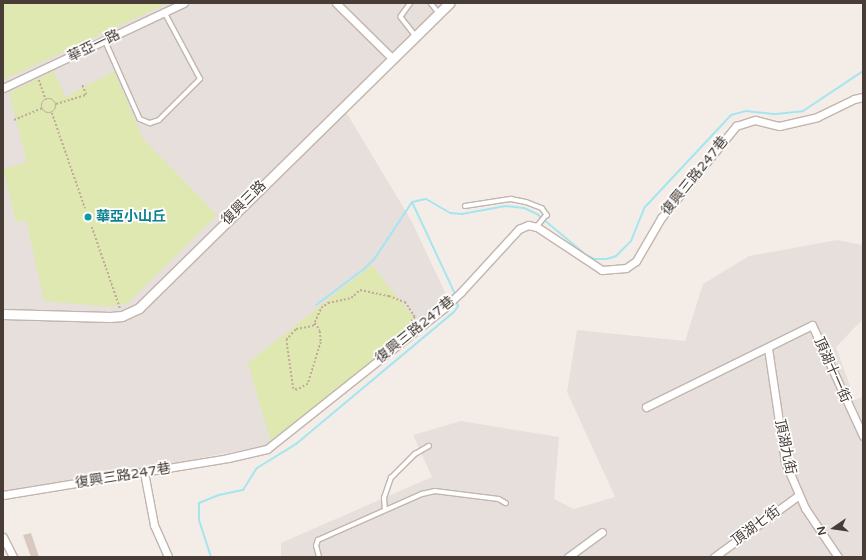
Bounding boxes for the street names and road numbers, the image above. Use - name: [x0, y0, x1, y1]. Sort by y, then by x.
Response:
- street label: 華亞一路: [65, 26, 123, 66]
- street label: 復興三路247巷: [658, 133, 732, 219]
- street label: 復興三路: [218, 177, 270, 229]
- street label: 復興三路247巷: [372, 293, 458, 367]
- street label: 頂湖十一街: [810, 335, 854, 405]
- street label: 頂湖九街: [771, 418, 799, 476]
- street label: 復興三路247巷: [74, 460, 172, 492]
- street label: 頂湖七街: [728, 503, 784, 549]

